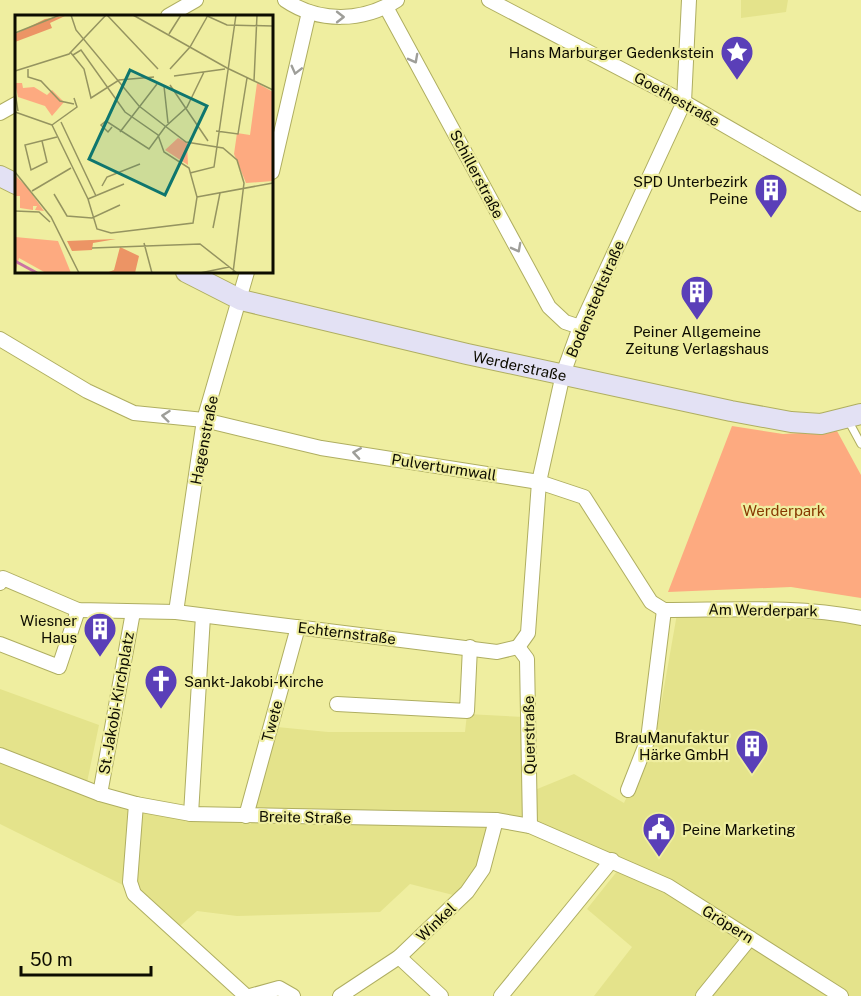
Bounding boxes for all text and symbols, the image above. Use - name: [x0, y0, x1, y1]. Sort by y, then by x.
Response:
- one-way arrow: [336, 11, 345, 23]
- inset map: [15, 15, 273, 273]
- place icon: Hans Marburger Gedenkstein: [719, 34, 755, 81]
- place label: Hans Marburger Gedenkstein: [509, 44, 714, 61]
- one-way arrow: [407, 52, 418, 63]
- one-way arrow: [291, 64, 304, 74]
- street label: Goethestraße: [631, 69, 723, 129]
- street label: Schillerstraße: [447, 127, 507, 221]
- building icon: SPD Unterbezirk Peine: [753, 172, 789, 219]
- place label: SPD Unterbezirk Peine: [633, 173, 748, 207]
- street label: Bodenstedtstraße: [563, 238, 627, 360]
- one-way arrow: [510, 242, 521, 253]
- building icon: Peiner Allgemeine Zeitung Verlagshaus: [679, 274, 715, 321]
- place label: Peiner Allgemeine Zeitung Verlagshaus: [625, 323, 769, 357]
- street label: Werderstraße: [471, 347, 568, 384]
- street label: Hagenstraße: [187, 394, 221, 486]
- one-way arrow: [161, 410, 170, 423]
- one-way arrow: [352, 448, 362, 460]
- street label: Pulverturmwall: [390, 450, 498, 484]
- park label: Werderpark: [743, 502, 825, 519]
- street label: Am Werderpark: [708, 601, 818, 619]
- building icon: Wiesner Haus: [82, 611, 118, 658]
- place label: Wiesner Haus: [20, 612, 77, 646]
- street label: Echternstraße: [297, 619, 397, 647]
- street label: St.-Jakobi-Kirchplatz: [95, 631, 137, 775]
- church icon: Sankt-Jakobi-Kirche: [143, 663, 179, 710]
- place label: Sankt-Jakobi-Kirche: [184, 673, 324, 690]
- street label: Querstraße: [520, 695, 538, 775]
- street label: Twete: [258, 698, 286, 744]
- building icon: BrauManufaktur Härke GmbH: [734, 728, 770, 775]
- place label: BrauManufaktur Härke GmbH: [615, 729, 729, 763]
- street label: Breite Straße: [259, 808, 351, 826]
- public building icon: Peine Marketing: [641, 811, 677, 858]
- place label: Peine Marketing: [682, 821, 796, 838]
- street label: Winkel: [413, 899, 459, 945]
- street label: Gröpern: [699, 902, 757, 946]
- scale bar: [21, 939, 152, 977]
- text: 50 m: [30, 949, 73, 970]

